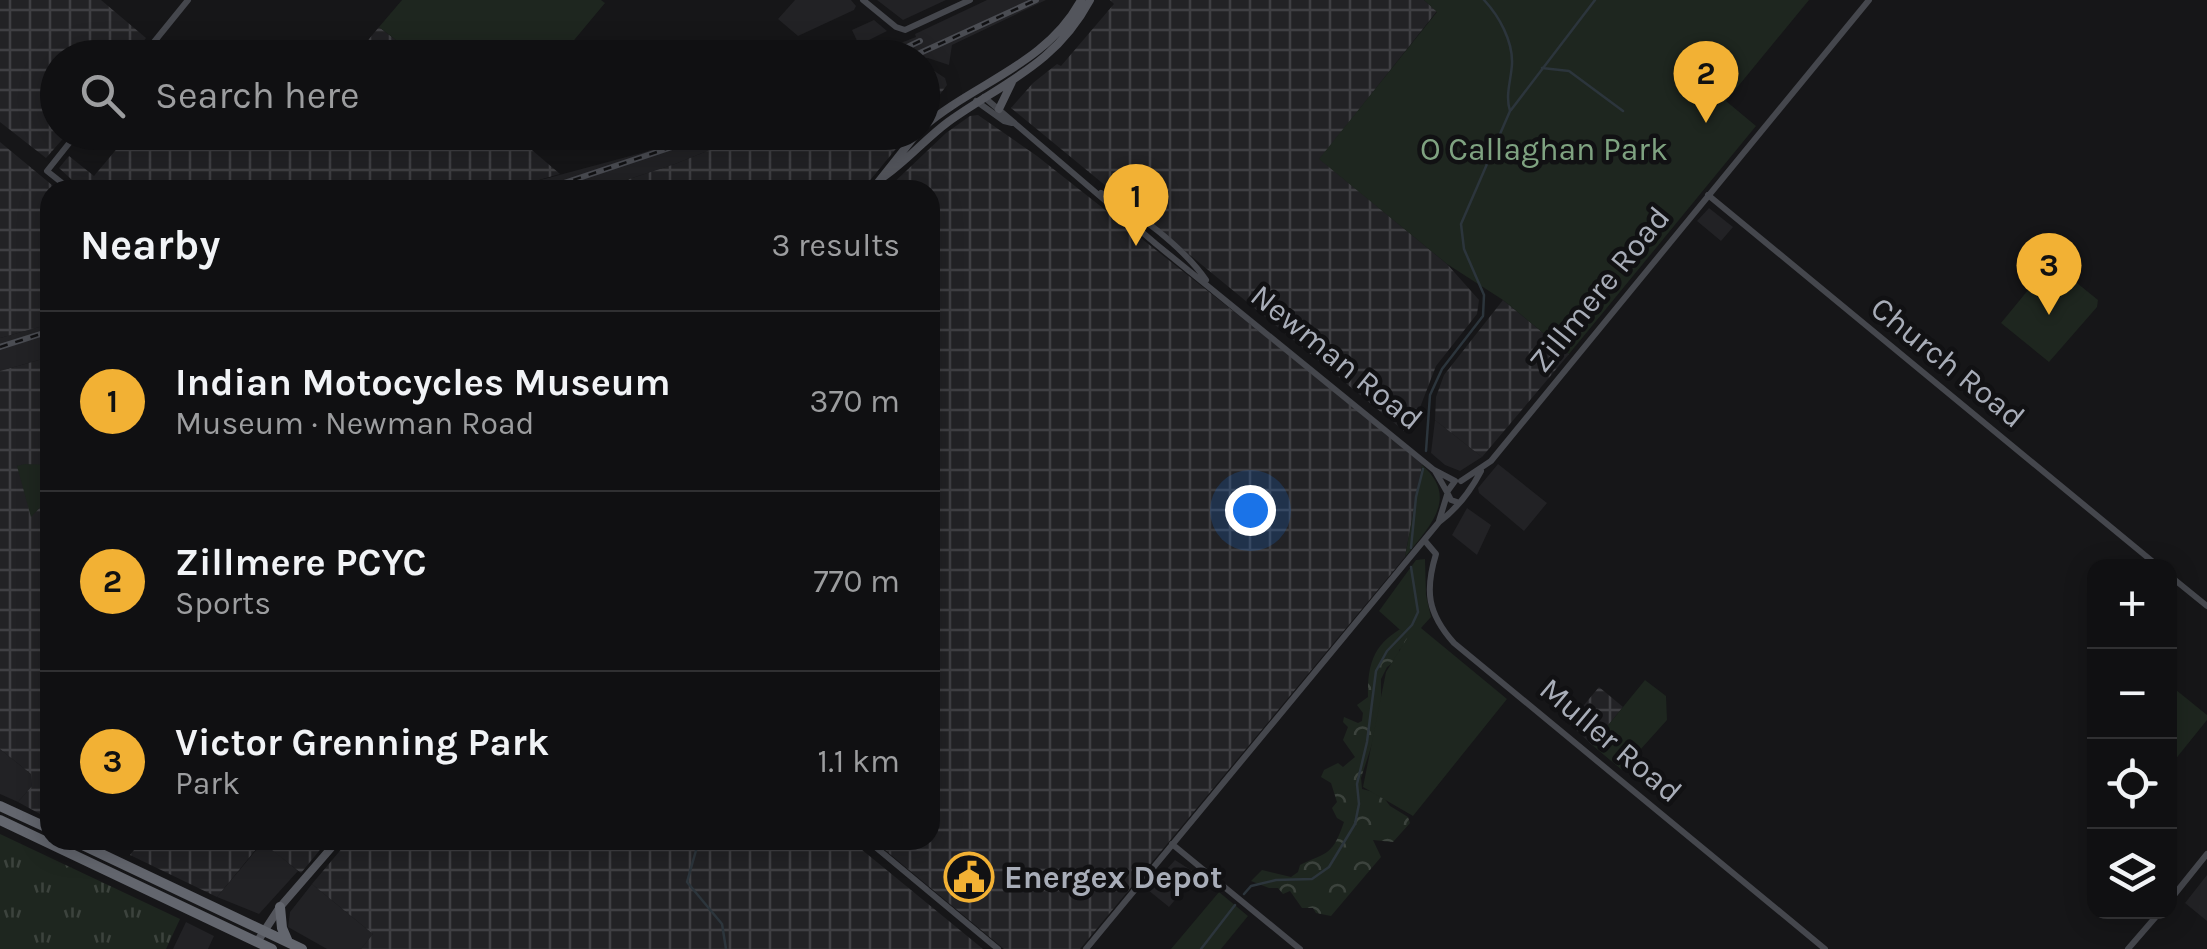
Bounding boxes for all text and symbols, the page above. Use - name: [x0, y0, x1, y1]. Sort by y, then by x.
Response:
- search box: [40, 40, 940, 150]
- pin: 2: [1674, 41, 1738, 123]
- icon: search: [75, 68, 130, 123]
- text: Search here: [155, 73, 359, 118]
- park label: O Callaghan Park: [1420, 131, 1668, 168]
- pin: 1: [1104, 164, 1168, 246]
- street label: Zillmere Road: [1521, 199, 1677, 379]
- text: Nearby: [80, 220, 220, 270]
- text: 3 results: [772, 227, 900, 264]
- pin: 3: [2016, 232, 2082, 315]
- street label: Newman Road: [1244, 277, 1430, 438]
- street label: Church Road: [1863, 289, 2032, 436]
- text: Indian Motocycles Museum: [175, 360, 671, 405]
- text: 1: [107, 383, 118, 420]
- text: 370 m: [810, 383, 900, 420]
- text: Museum · Newman Road: [175, 405, 535, 442]
- your location: [1225, 485, 1276, 536]
- text: Zillmere PCYC: [175, 540, 427, 585]
- map controls: [2087, 559, 2177, 919]
- button: +: [2087, 559, 2177, 649]
- text: 2: [103, 563, 122, 600]
- text: 770 m: [813, 563, 900, 600]
- text: Sports: [175, 585, 271, 622]
- button: −: [2087, 649, 2177, 739]
- street label: Muller Road: [1532, 670, 1689, 810]
- text: Victor Grenning Park: [175, 720, 549, 765]
- button: locate: [2087, 739, 2177, 829]
- text: 3: [103, 743, 122, 780]
- text: 1.1 km: [818, 743, 900, 780]
- text: Park: [175, 765, 240, 802]
- button: layers: [2087, 829, 2177, 919]
- public building icon: Energex Depot: [943, 851, 995, 903]
- place label: Energex Depot: [1004, 859, 1223, 896]

